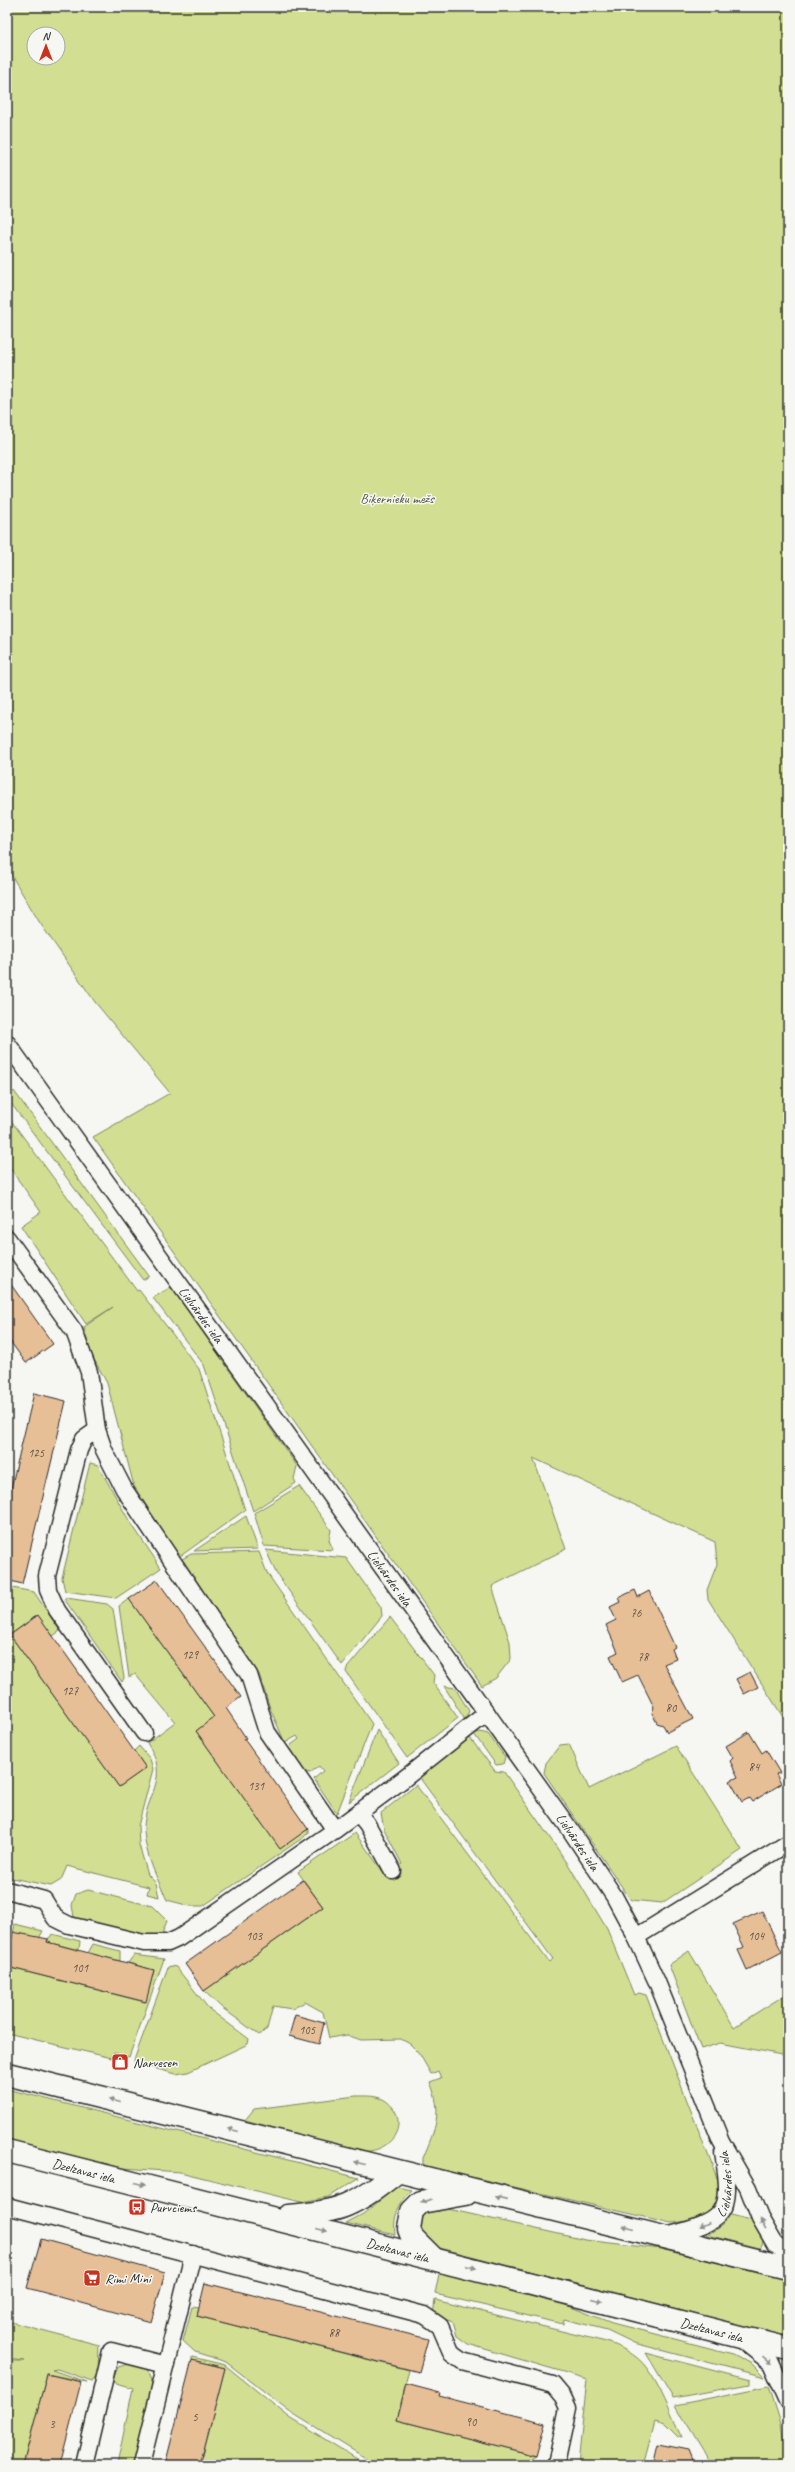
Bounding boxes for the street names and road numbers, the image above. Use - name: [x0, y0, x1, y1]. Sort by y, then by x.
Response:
- street label: Lielvārdes iela: [175, 1283, 228, 1347]
- street label: Lielvārdes iela: [364, 1546, 416, 1610]
- street label: Lielvārdes iela: [553, 1810, 604, 1875]
- street label: Lielvārdes iela: [712, 2149, 736, 2220]
- street label: Dzelzavas iela: [51, 2154, 118, 2187]
- street label: Dzelzavas iela: [365, 2234, 432, 2266]
- street label: Dzelzavas iela: [679, 2314, 746, 2346]

